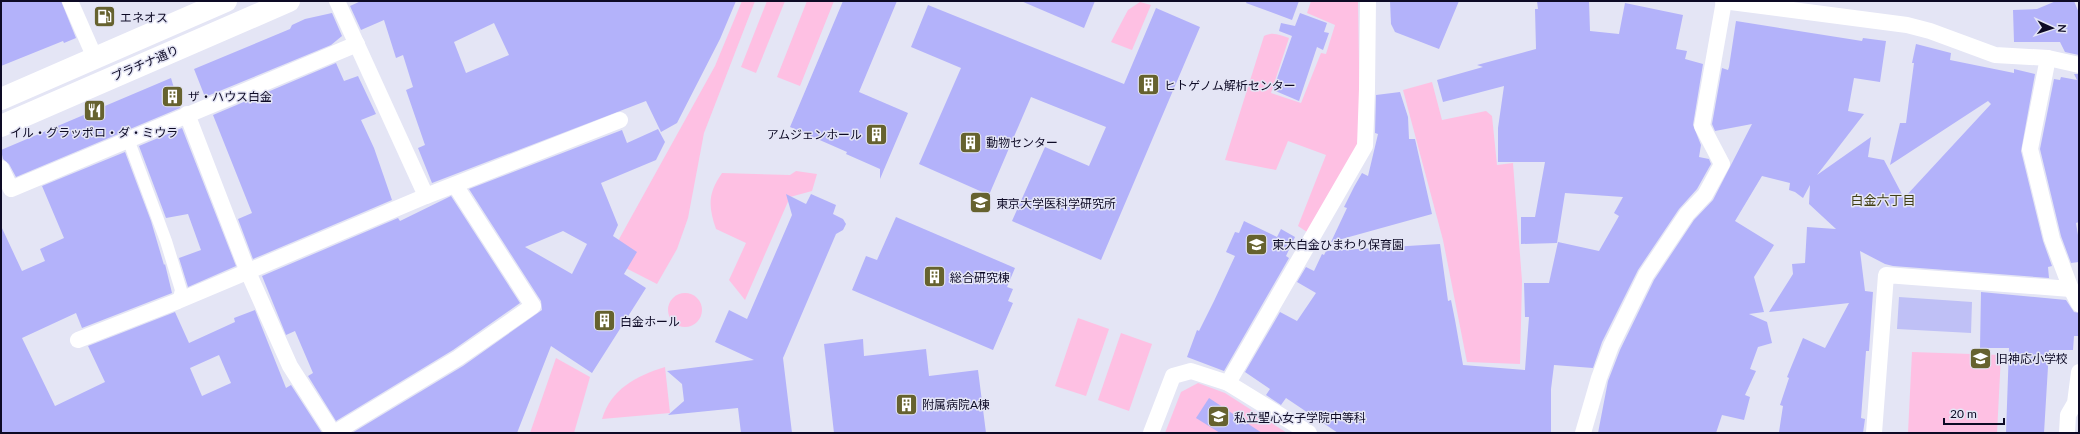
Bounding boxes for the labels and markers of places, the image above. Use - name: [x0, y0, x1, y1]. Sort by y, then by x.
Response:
- fuel station icon: エネオス: [91, 4, 117, 30]
- place label: エネオス: [120, 10, 168, 25]
- building icon: ヒトゲノム解析センター: [1136, 72, 1162, 98]
- place label: ヒトゲノム解析センター: [1164, 78, 1296, 93]
- building icon: ザ・ハウス白金: [159, 83, 185, 109]
- place label: ザ・ハウス白金: [188, 89, 272, 104]
- restaurant icon: イル・グラッポロ・ダ・ミウラ: [81, 98, 107, 124]
- building icon: アムジェンホール: [864, 121, 890, 147]
- place label: イル・グラッポロ・ダ・ミウラ: [10, 125, 178, 140]
- place label: アムジェンホール: [767, 127, 862, 142]
- building icon: 動物センター: [957, 129, 983, 155]
- place label: 動物センター: [986, 135, 1058, 150]
- school or university icon: 東京大学医科学研究所: [968, 190, 994, 216]
- place label: 東京大学医科学研究所: [996, 196, 1116, 211]
- school or university icon: 東大白金ひまわり保育園: [1244, 231, 1270, 257]
- place label: 東大白金ひまわり保育園: [1272, 237, 1404, 252]
- building icon: 総合研究棟: [921, 264, 947, 290]
- place label: 総合研究棟: [950, 270, 1010, 285]
- building icon: 白金ホール: [591, 308, 617, 334]
- place label: 白金ホール: [620, 314, 680, 329]
- school or university icon: 旧神応小学校: [1967, 345, 1993, 371]
- place label: 旧神応小学校: [1996, 351, 2068, 366]
- building icon: 附属病院A棟: [894, 391, 920, 417]
- place label: 附属病院A棟: [922, 397, 990, 412]
- school or university icon: 私立聖心女子学院中等科: [1205, 404, 1231, 430]
- place label: 私立聖心女子学院中等科: [1234, 410, 1366, 425]

